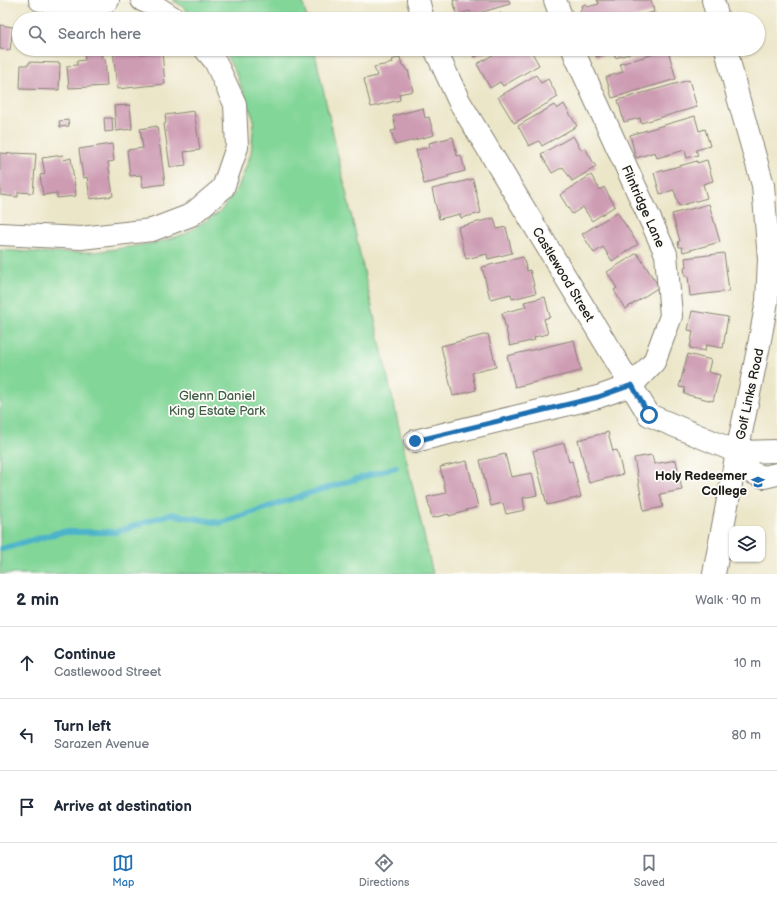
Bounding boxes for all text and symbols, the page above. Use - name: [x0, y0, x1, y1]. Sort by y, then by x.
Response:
- search box: [12, 12, 765, 56]
- icon: search: [26, 23, 48, 45]
- text: Search here: [58, 25, 141, 44]
- street label: Flintridge Lane: [618, 163, 668, 250]
- street label: Castlewood Street: [529, 224, 598, 325]
- street label: Golf Links Road: [732, 347, 767, 441]
- park label: Glenn Daniel King Estate Park: [169, 388, 266, 419]
- route start: [640, 406, 658, 424]
- route end: [406, 432, 424, 450]
- place label: Holy Redeemer College: [655, 468, 748, 499]
- school or university icon: Holy Redeemer College: [750, 474, 766, 490]
- map controls: [729, 526, 765, 562]
- button: layers: [729, 526, 765, 562]
- text: 2 min: [16, 590, 59, 610]
- text: Walk · 90 m: [695, 592, 761, 608]
- text: Continue: [54, 645, 116, 664]
- icon: ahead: [16, 652, 38, 674]
- text: 10 m: [734, 655, 761, 671]
- text: Castlewood Street: [54, 664, 161, 680]
- text: Turn left: [54, 717, 111, 736]
- icon: left: [16, 724, 38, 746]
- text: 80 m: [732, 727, 761, 743]
- text: Sarazen Avenue: [54, 736, 149, 752]
- icon: arrive: [16, 796, 38, 818]
- text: Arrive at destination: [54, 797, 192, 816]
- tab: Map: [112, 852, 134, 889]
- tab: Directions: [359, 852, 409, 889]
- tab: Saved: [634, 852, 665, 889]

